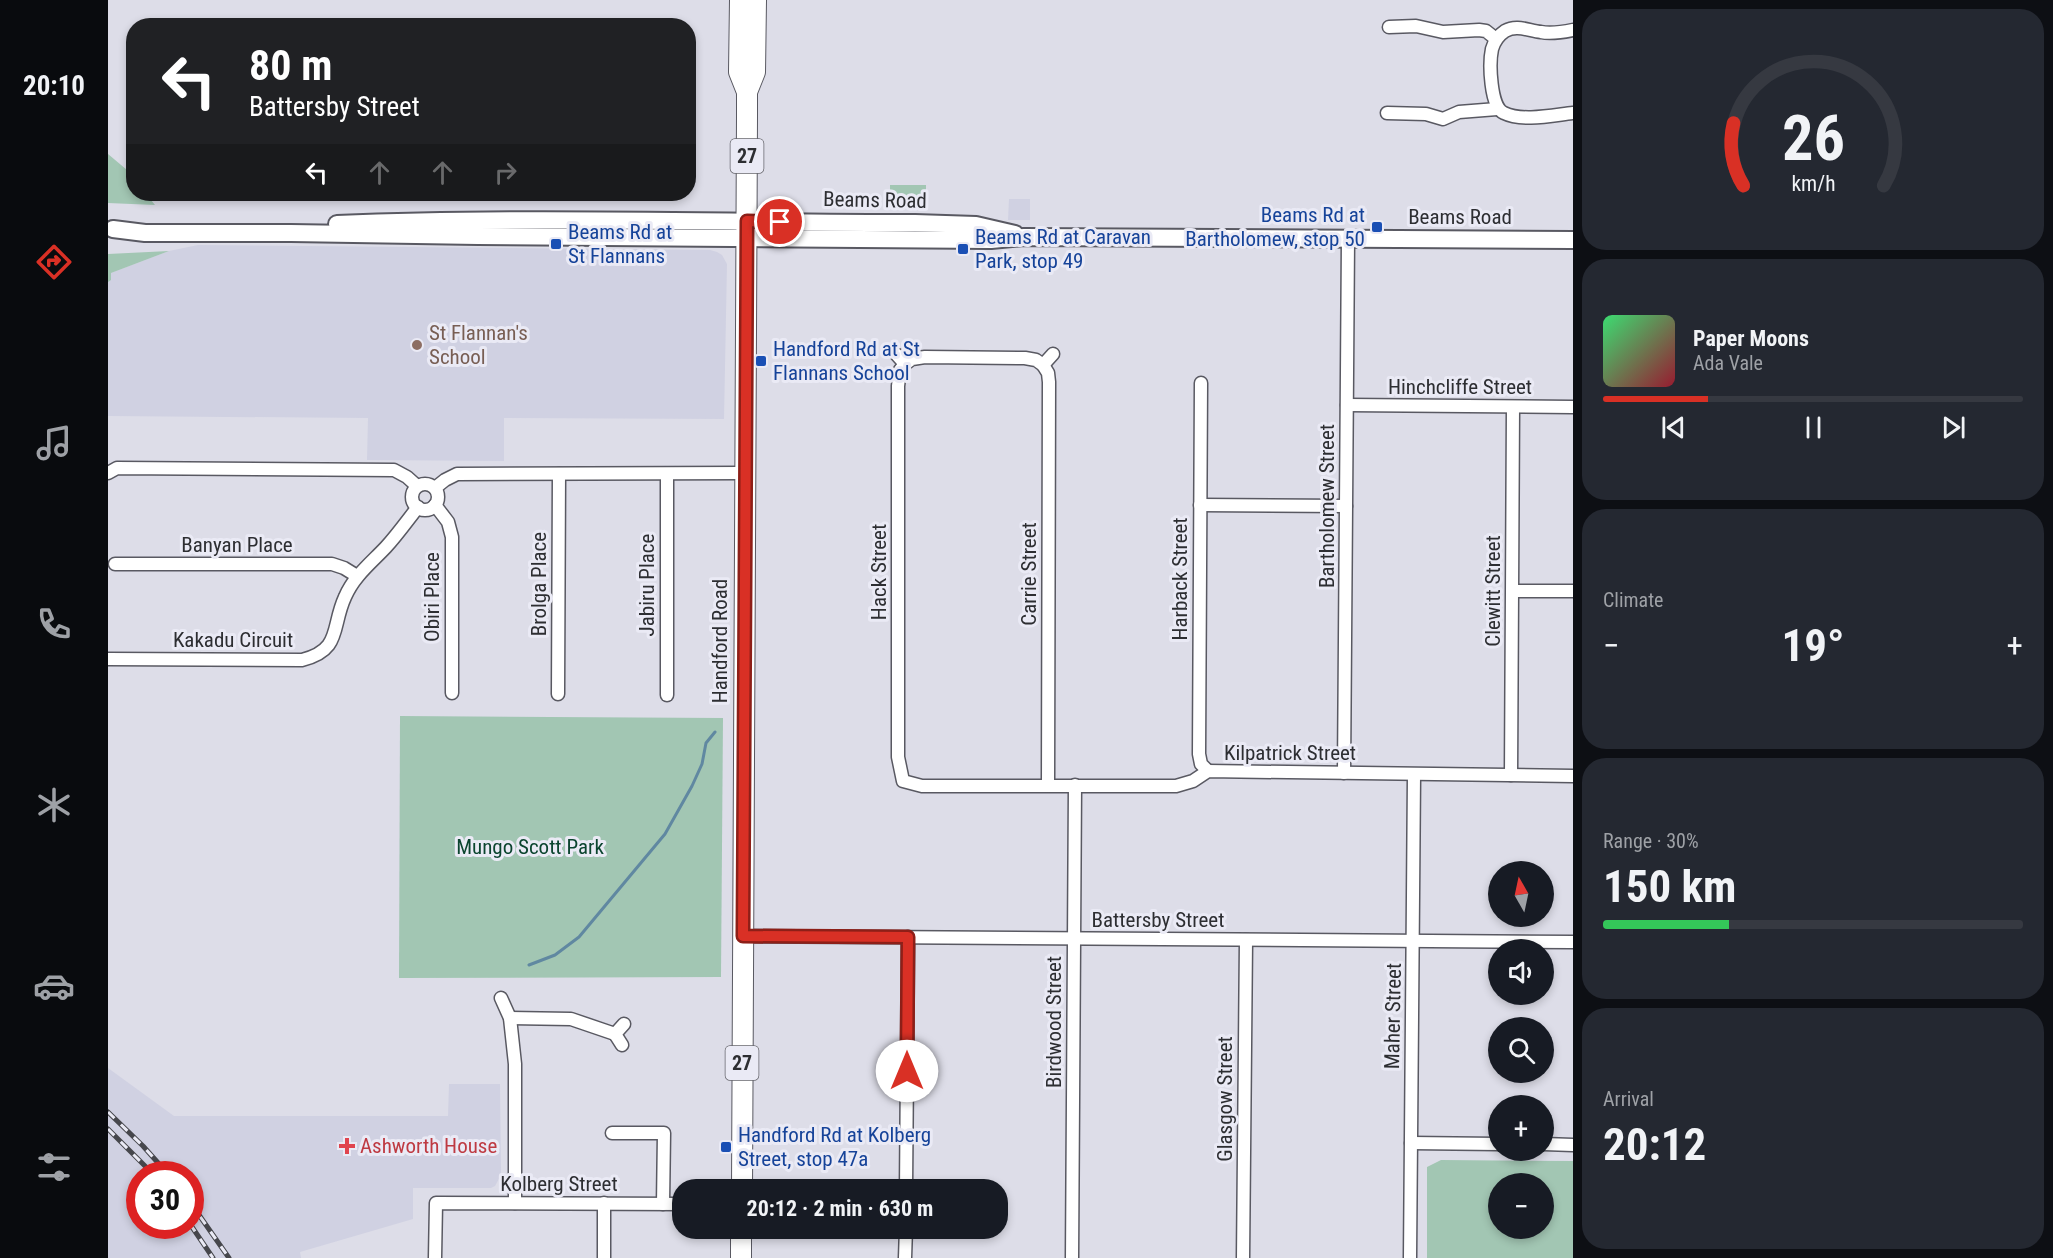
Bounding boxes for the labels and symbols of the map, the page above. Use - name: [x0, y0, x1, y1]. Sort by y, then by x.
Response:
- road number: 27: [730, 139, 764, 173]
- street label: Beams Road: [823, 187, 927, 213]
- pin: [754, 196, 805, 247]
- place label: Beams Rd at Bartholomew, stop 50: [1185, 203, 1365, 251]
- street label: Beams Road: [1408, 205, 1512, 229]
- place label: Beams Rd at St Flannans: [568, 220, 672, 268]
- marker: Beams Rd at Bartholomew, stop 50: [1370, 220, 1384, 234]
- place label: Beams Rd at Caravan Park, stop 49: [975, 225, 1151, 273]
- marker: Beams Rd at St Flannans: [549, 237, 563, 251]
- marker: Beams Rd at Caravan Park, stop 49: [956, 242, 970, 256]
- place label: St Flannan's School: [429, 321, 528, 369]
- place label: Handford Rd at St Flannans School: [773, 337, 920, 385]
- marker: St Flannan's School: [410, 338, 424, 352]
- marker: Handford Rd at St Flannans School: [754, 354, 768, 368]
- street label: Hinchcliffe Street: [1388, 375, 1532, 399]
- street label: Bartholomew Street: [1315, 424, 1339, 588]
- street label: Harback Street: [1168, 517, 1192, 641]
- street label: Carrie Street: [1017, 522, 1041, 626]
- street label: Hack Street: [867, 524, 891, 620]
- street label: Brolga Place: [527, 532, 551, 636]
- street label: Banyan Place: [181, 533, 293, 557]
- street label: Jabiru Place: [635, 533, 659, 636]
- street label: Clewitt Street: [1481, 535, 1505, 647]
- street label: Obiri Place: [420, 552, 444, 642]
- street label: Handford Road: [708, 579, 732, 703]
- street label: Kakadu Circuit: [173, 628, 293, 652]
- street label: Kilpatrick Street: [1224, 741, 1356, 765]
- park label: Mungo Scott Park: [456, 835, 604, 859]
- north arrow: [1488, 861, 1554, 927]
- street label: Battersby Street: [1092, 908, 1224, 932]
- street label: Birdwood Street: [1042, 956, 1066, 1088]
- street label: Maher Street: [1380, 963, 1406, 1069]
- street label: Glasgow Street: [1213, 1036, 1237, 1162]
- position arrow: [875, 1039, 939, 1103]
- road number: 27: [726, 1046, 758, 1080]
- place label: Handford Rd at Kolberg Street, stop 47a: [738, 1123, 931, 1171]
- place label: Ashworth House: [360, 1134, 497, 1158]
- marker: Ashworth House: [338, 1137, 356, 1155]
- marker: Handford Rd at Kolberg Street, stop 47a: [719, 1140, 733, 1154]
- speed limit sign: 30: [126, 1161, 204, 1239]
- street label: Kolberg Street: [500, 1172, 618, 1196]

